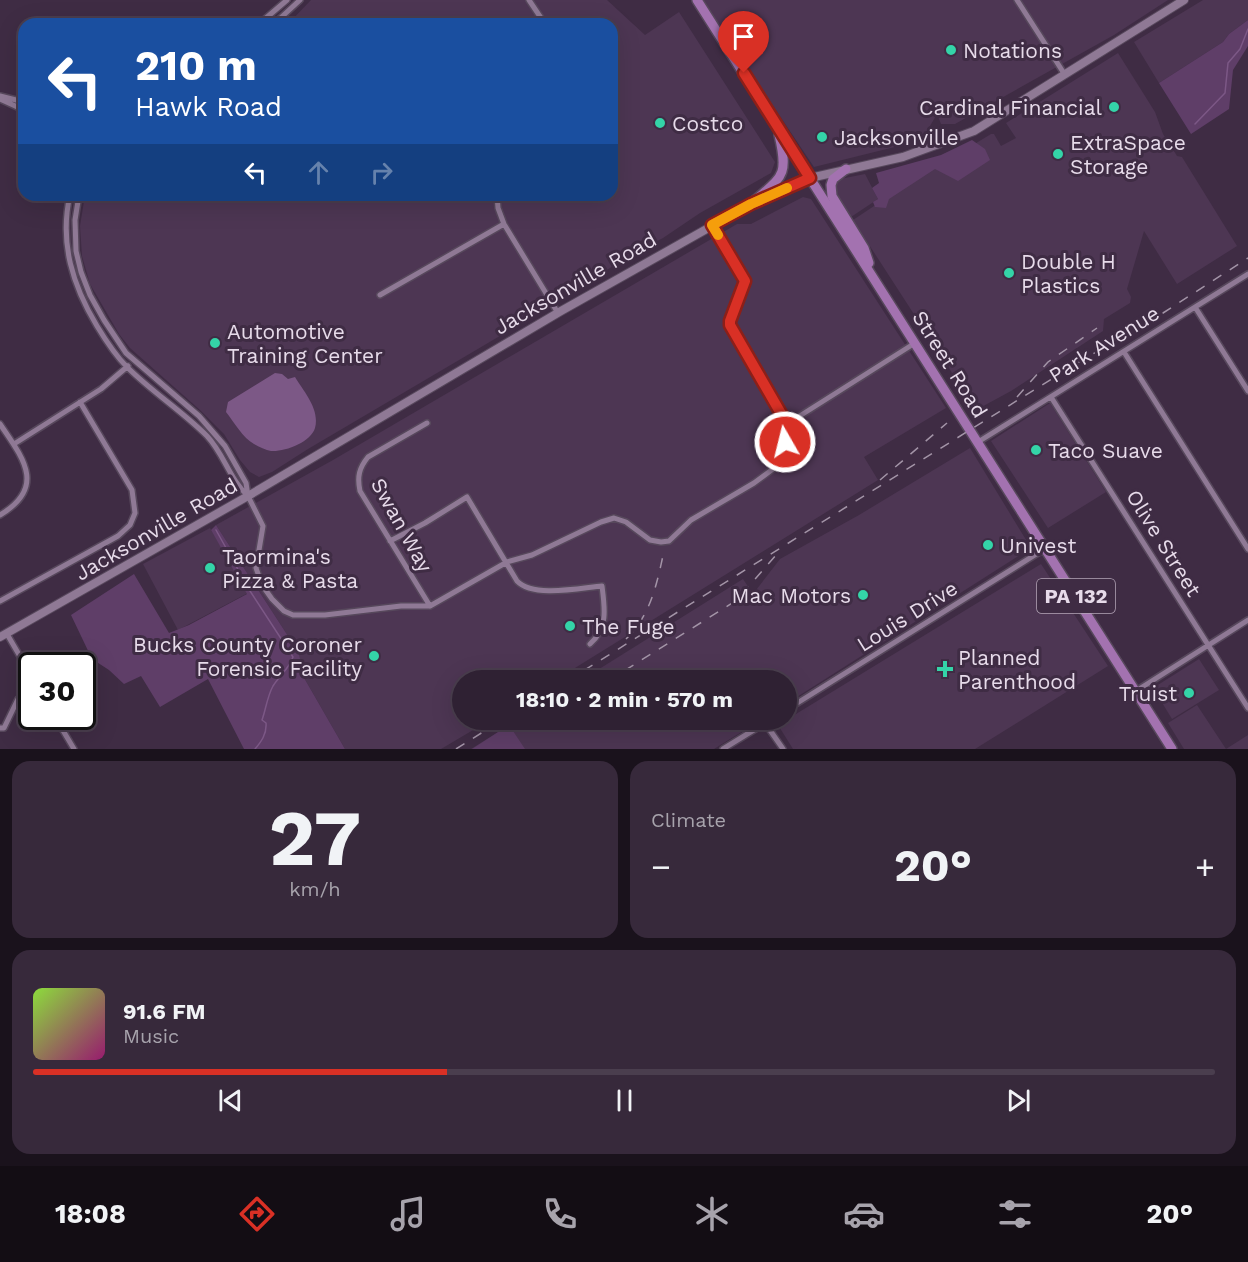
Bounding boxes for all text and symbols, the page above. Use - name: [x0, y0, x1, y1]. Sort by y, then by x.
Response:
- pin: [718, 11, 769, 73]
- icon: arrive: [727, 20, 760, 53]
- place label: Notations: [963, 38, 1062, 63]
- text: 210 m: [135, 41, 257, 90]
- icon: left: [36, 42, 114, 120]
- marker: Notations: [944, 43, 958, 57]
- text: Hawk Road: [135, 91, 282, 123]
- place label: Cardinal Financial: [919, 95, 1103, 120]
- marker: Cardinal Financial: [1107, 100, 1121, 114]
- place label: Costco: [672, 111, 743, 136]
- marker: Costco: [653, 116, 667, 130]
- place label: Jacksonville: [834, 125, 959, 150]
- marker: Jacksonville: [815, 130, 829, 144]
- place label: ExtraSpace Storage: [1070, 130, 1186, 179]
- marker: ExtraSpace Storage: [1051, 147, 1065, 161]
- icon: left: [239, 156, 272, 189]
- icon: ahead: [302, 156, 335, 189]
- icon: right: [365, 156, 398, 189]
- street label: Jacksonville Road: [489, 226, 661, 340]
- place label: Double H Plastics: [1021, 249, 1116, 298]
- marker: Double H Plastics: [1002, 266, 1016, 280]
- street label: Park Avenue: [1044, 300, 1164, 388]
- street label: Street Road: [907, 306, 993, 422]
- place label: Automotive Training Center: [227, 319, 383, 368]
- marker: Automotive Training Center: [208, 336, 222, 350]
- position arrow: [753, 410, 817, 474]
- place label: Taco Suave: [1048, 438, 1163, 463]
- marker: Taco Suave: [1029, 443, 1043, 457]
- street label: Jacksonville Road: [70, 472, 242, 586]
- street label: Swan Way: [366, 474, 438, 577]
- street label: Olive Street: [1121, 485, 1207, 601]
- place label: Univest: [1000, 533, 1076, 558]
- marker: Univest: [981, 538, 995, 552]
- place label: Taormina's Pizza & Pasta: [222, 544, 358, 593]
- marker: Taormina's Pizza & Pasta: [203, 561, 217, 575]
- street label: Louis Drive: [852, 575, 962, 657]
- road number: PA 132: [1037, 579, 1115, 613]
- place label: Mac Motors: [732, 583, 851, 608]
- marker: Mac Motors: [856, 588, 870, 602]
- place label: The Fuge: [582, 614, 675, 639]
- marker: The Fuge: [563, 619, 577, 633]
- place label: Bucks County Coroner Forensic Facility: [133, 632, 362, 681]
- place label: Planned Parenthood: [958, 645, 1076, 694]
- marker: Bucks County Coroner Forensic Facility: [367, 649, 381, 663]
- speed limit sign: 30: [18, 652, 96, 730]
- marker: Planned Parenthood: [936, 660, 954, 678]
- place label: Truist: [1119, 681, 1177, 706]
- marker: Truist: [1182, 686, 1196, 700]
- text: 18:10 · 2 min · 570 m: [516, 687, 733, 712]
- text: 27: [269, 792, 361, 884]
- text: Climate: [651, 808, 726, 832]
- text: 20°: [894, 839, 972, 892]
- text: −: [651, 847, 671, 886]
- text: +: [1195, 847, 1215, 886]
- text: km/h: [289, 877, 341, 901]
- text: 91.6 FM: [123, 999, 206, 1024]
- text: Music: [123, 1024, 179, 1048]
- icon: previous: [214, 1084, 247, 1117]
- icon: pause: [608, 1084, 641, 1117]
- icon: next: [1002, 1084, 1035, 1117]
- icon: directions: [236, 1193, 278, 1235]
- icon: music: [387, 1193, 429, 1235]
- icon: phone: [539, 1193, 581, 1235]
- icon: climate: [691, 1193, 733, 1235]
- icon: car: [843, 1193, 885, 1235]
- icon: filters: [994, 1193, 1036, 1235]
- text: 18:08: [55, 1198, 126, 1230]
- text: 20°: [1146, 1198, 1193, 1230]

